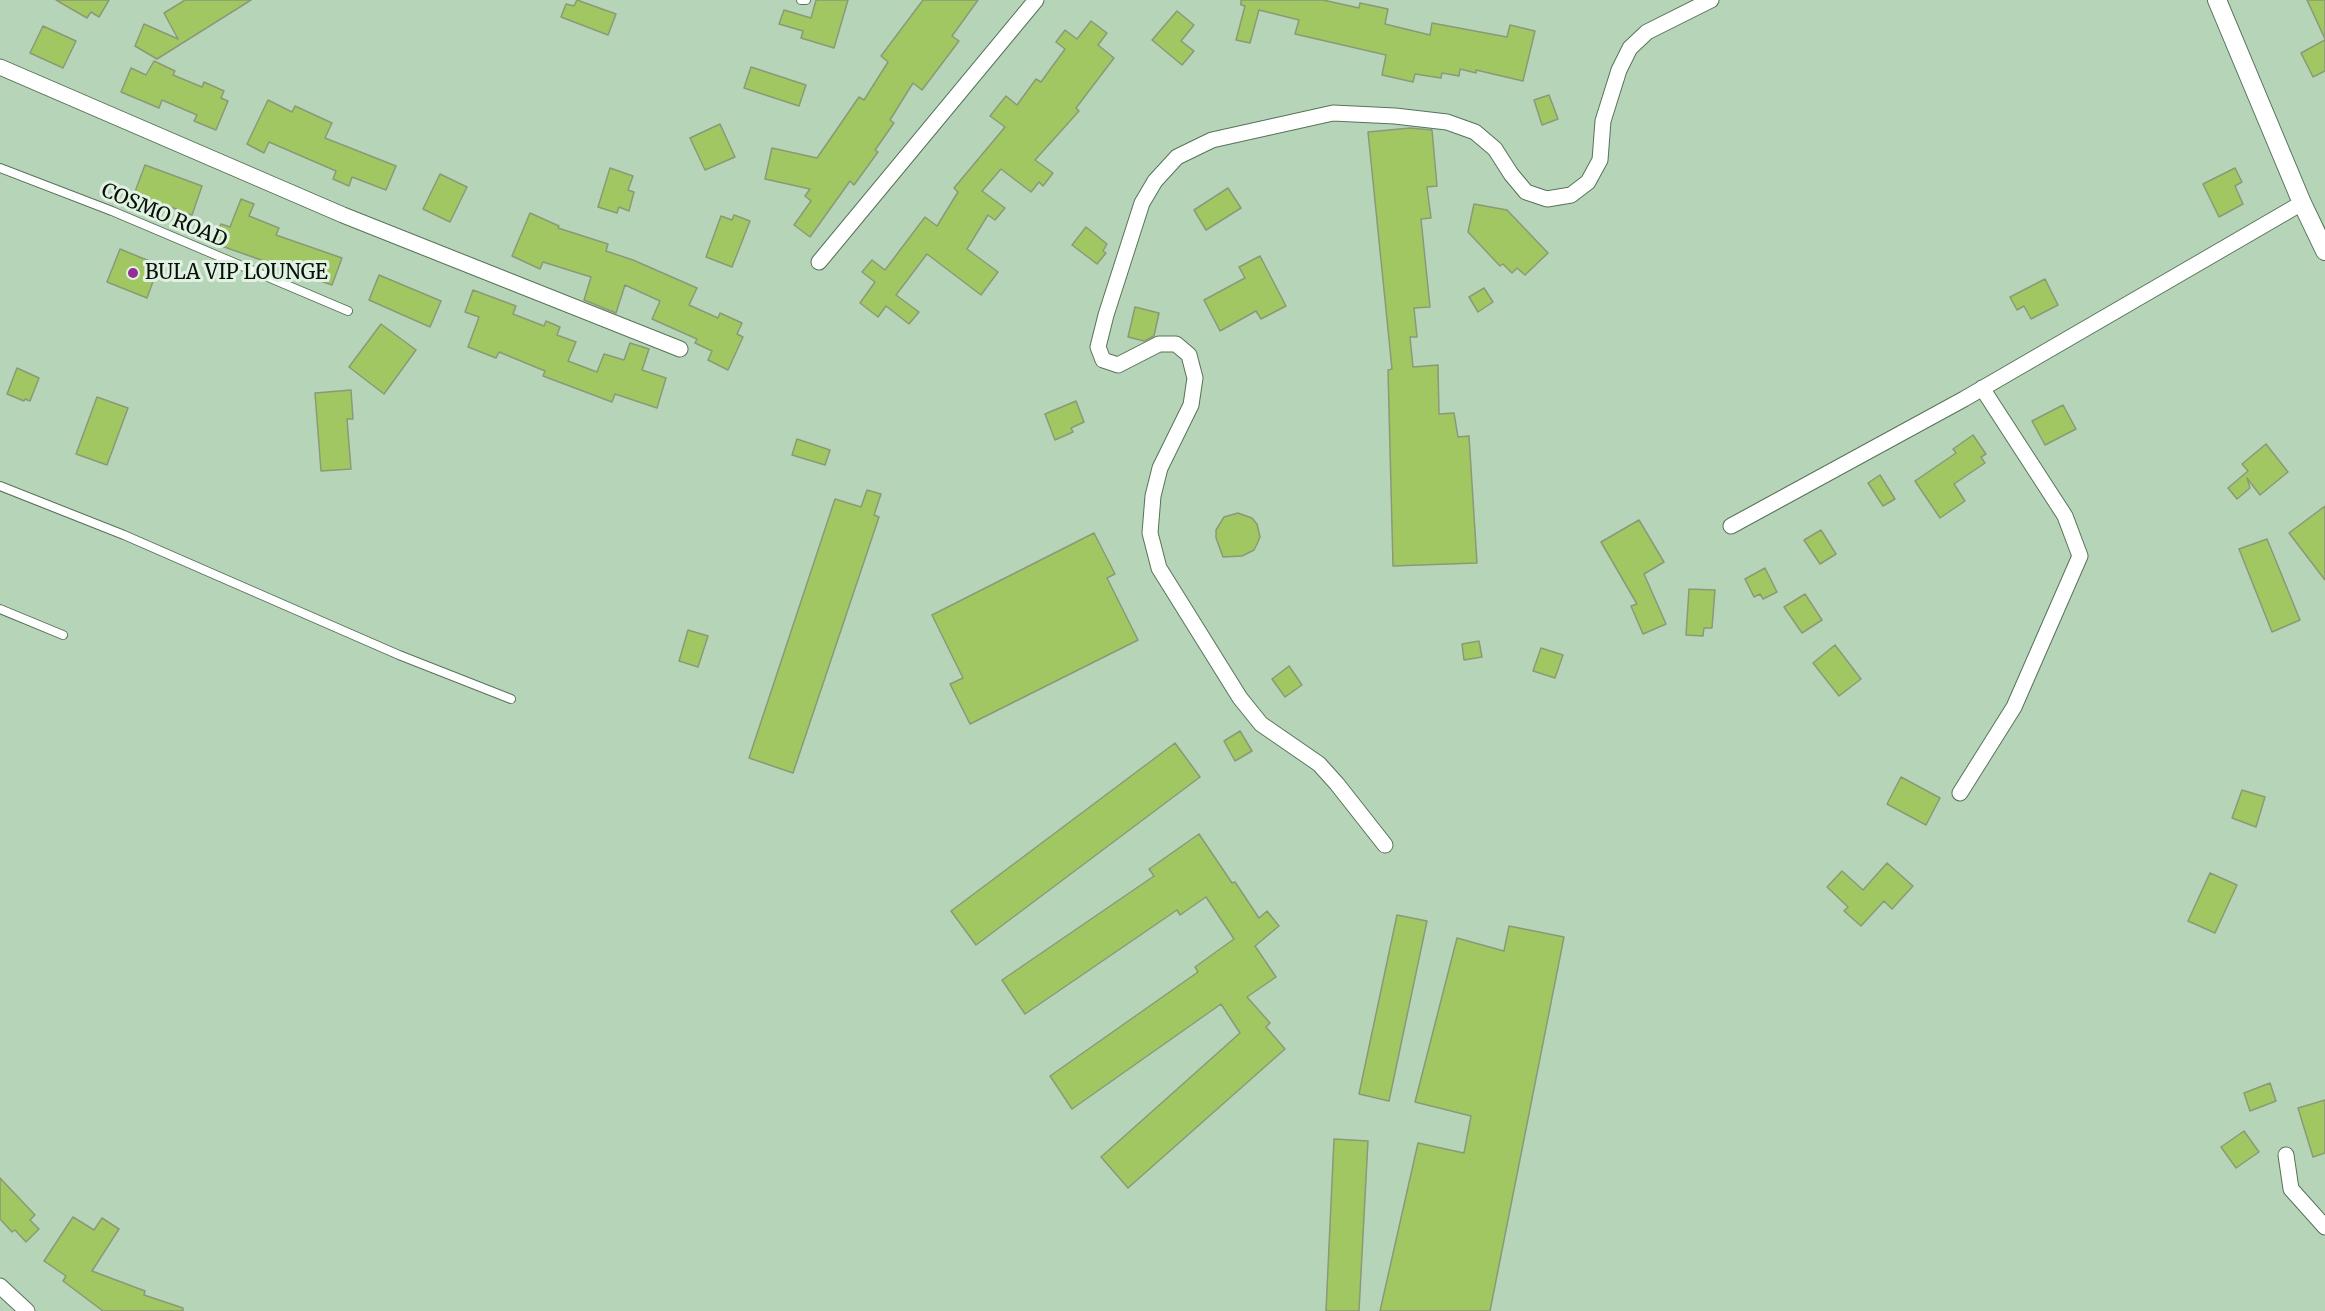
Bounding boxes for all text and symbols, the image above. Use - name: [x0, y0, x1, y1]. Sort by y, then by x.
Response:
- street label: COSMO ROAD: [98, 179, 230, 253]
- place label: BULA VIP LOUNGE: [145, 261, 328, 285]
- marker: BULA VIP LOUNGE: [126, 266, 140, 280]

